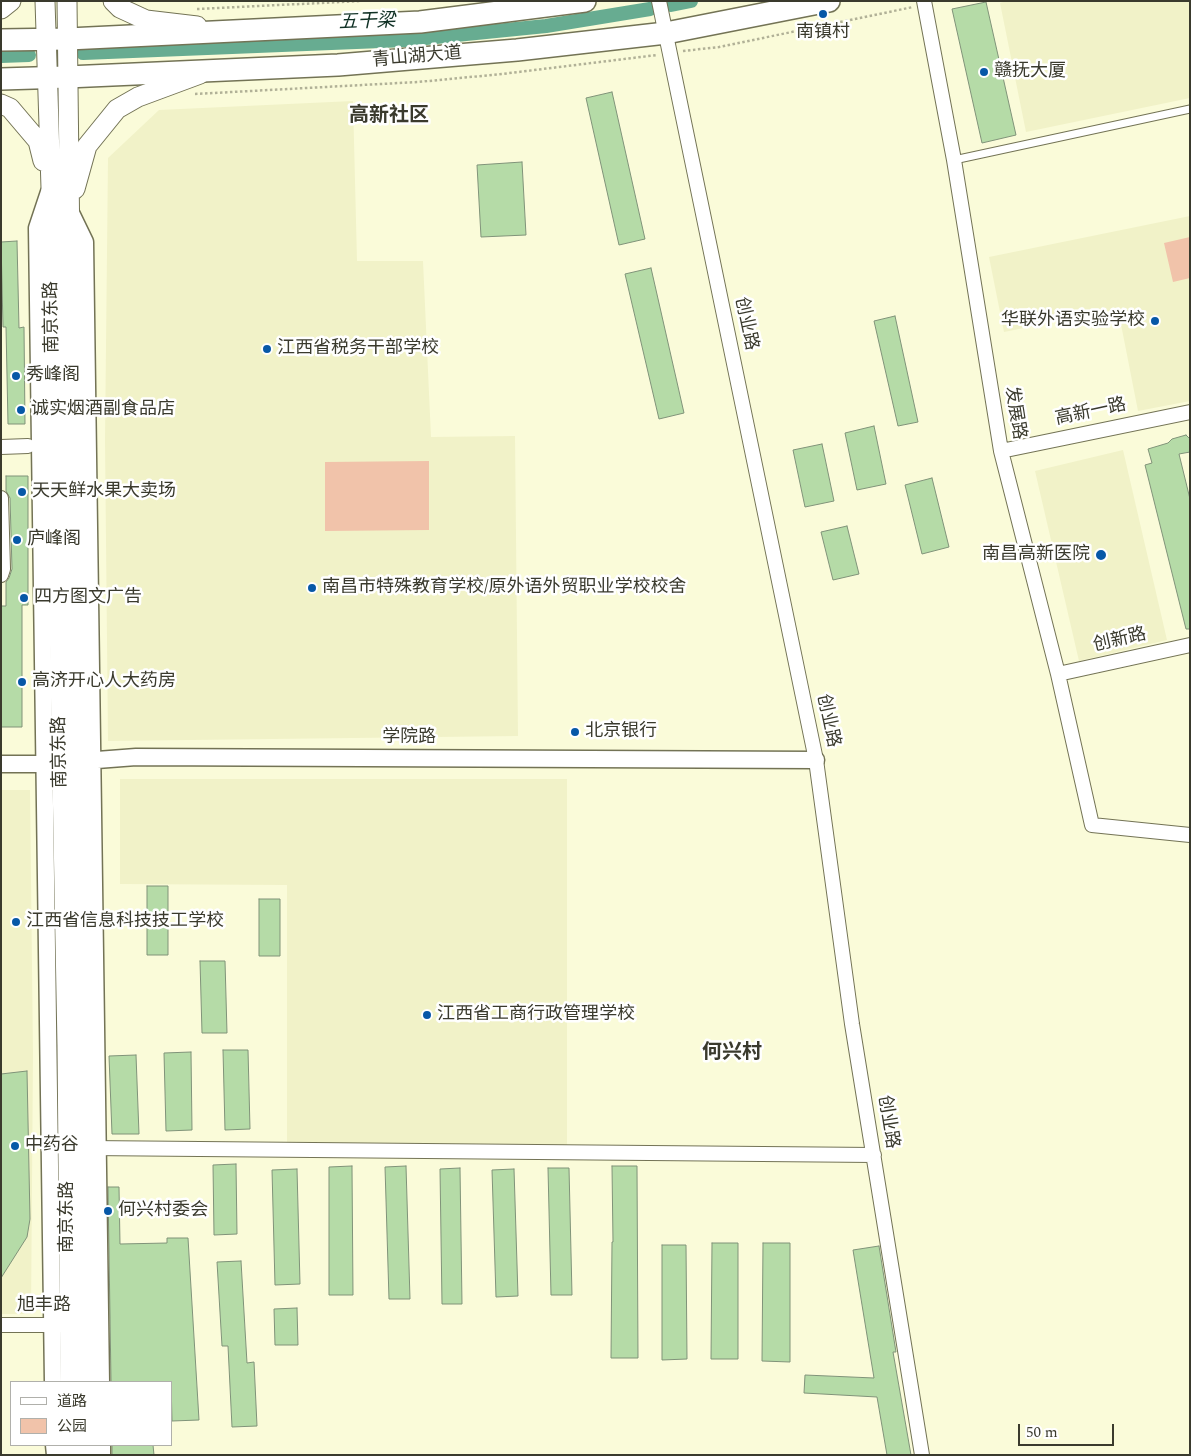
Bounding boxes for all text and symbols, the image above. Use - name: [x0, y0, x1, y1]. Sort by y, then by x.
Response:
- marker: 南镇村: [817, 8, 829, 20]
- water label: 五干梁: [338, 11, 396, 35]
- place label: 南镇村: [796, 22, 850, 44]
- street label: 青山湖大道: [371, 43, 463, 73]
- place label: 赣抚大厦: [994, 61, 1066, 83]
- marker: 赣抚大厦: [978, 66, 990, 78]
- district label: 高新社区: [349, 105, 429, 129]
- street label: 南京东路: [42, 281, 64, 353]
- street label: 创业路: [729, 295, 761, 353]
- place label: 华联外语实验学校: [1001, 310, 1145, 332]
- marker: 华联外语实验学校: [1149, 315, 1161, 327]
- place label: 江西省税务干部学校: [277, 338, 439, 360]
- marker: 江西省税务干部学校: [261, 343, 273, 355]
- place label: 秀峰阁: [26, 365, 80, 387]
- marker: 秀峰阁: [10, 370, 22, 382]
- street label: 发展路: [999, 385, 1029, 441]
- street label: 高新一路: [1054, 395, 1128, 431]
- place label: 诚实烟酒副食品店: [31, 399, 175, 421]
- marker: 诚实烟酒副食品店: [15, 404, 27, 416]
- place label: 天天鲜水果大卖场: [32, 481, 176, 503]
- marker: 天天鲜水果大卖场: [16, 486, 28, 498]
- place label: 庐峰阁: [27, 529, 81, 551]
- marker: 庐峰阁: [11, 534, 23, 546]
- place label: 南昌高新医院: [982, 544, 1090, 566]
- marker: 南昌高新医院: [1094, 548, 1108, 562]
- place label: 南昌市特殊教育学校/原外语外贸职业学校校舍: [322, 577, 686, 599]
- marker: 南昌市特殊教育学校/原外语外贸职业学校校舍: [306, 582, 318, 594]
- place label: 四方图文广告: [34, 587, 142, 609]
- marker: 四方图文广告: [18, 592, 30, 604]
- street label: 创新路: [1091, 624, 1149, 658]
- place label: 高济开心人大药房: [32, 671, 176, 693]
- marker: 高济开心人大药房: [16, 676, 28, 688]
- street label: 创业路: [811, 692, 843, 750]
- street label: 南京东路: [50, 716, 72, 788]
- place label: 北京银行: [585, 721, 657, 743]
- marker: 北京银行: [569, 726, 581, 738]
- street label: 学院路: [382, 727, 436, 749]
- place label: 江西省信息科技技工学校: [26, 911, 224, 933]
- marker: 江西省信息科技技工学校: [10, 916, 22, 928]
- place label: 江西省工商行政管理学校: [437, 1004, 635, 1026]
- marker: 江西省工商行政管理学校: [421, 1009, 433, 1021]
- district label: 何兴村: [702, 1042, 762, 1066]
- street label: 创业路: [872, 1094, 902, 1150]
- place label: 中药谷: [25, 1135, 79, 1157]
- marker: 中药谷: [9, 1140, 21, 1152]
- street label: 南京东路: [57, 1181, 79, 1253]
- place label: 何兴村委会: [118, 1200, 208, 1222]
- marker: 何兴村委会: [102, 1205, 114, 1217]
- street label: 旭丰路: [17, 1295, 71, 1317]
- legend: [10, 1381, 172, 1446]
- text: 道路: [57, 1390, 87, 1413]
- scale bar: [1021, 1414, 1117, 1446]
- text: 公园: [57, 1415, 87, 1438]
- text: 50 m: [1026, 1421, 1058, 1444]

